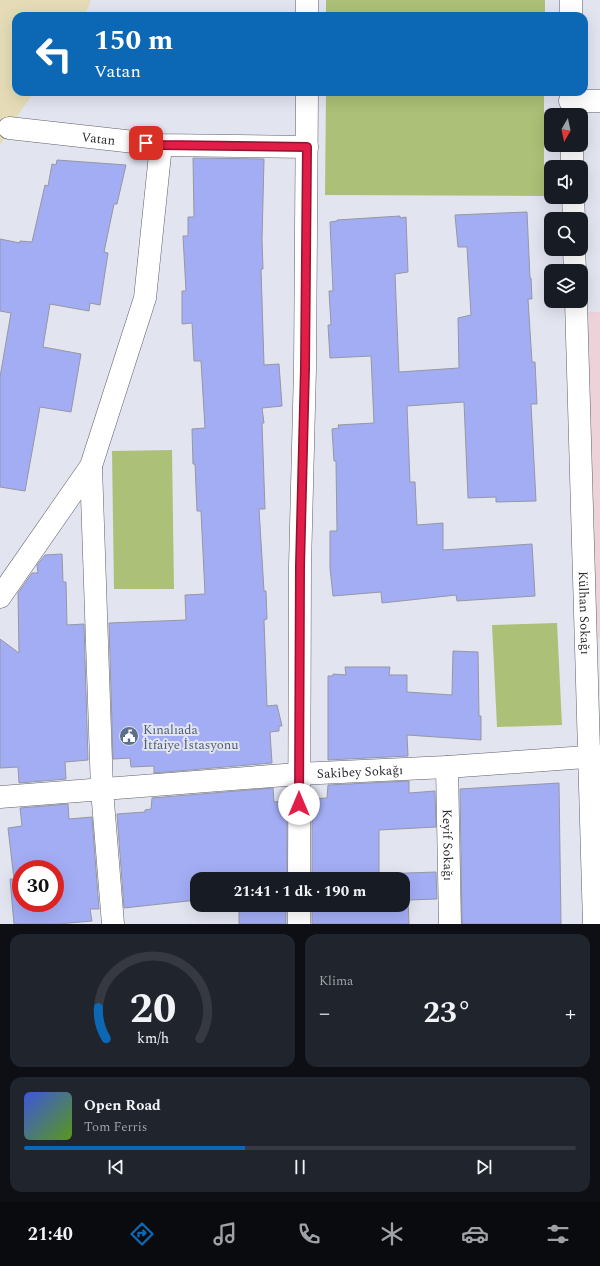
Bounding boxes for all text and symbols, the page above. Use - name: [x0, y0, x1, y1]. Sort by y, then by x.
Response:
- text: 150 m: [94, 19, 173, 62]
- icon: left: [28, 28, 80, 80]
- text: Vatan: [94, 58, 141, 85]
- north arrow: [544, 108, 588, 152]
- map controls: [544, 108, 588, 308]
- pin: [129, 126, 163, 160]
- street label: Vatan: [80, 127, 117, 151]
- icon: arrive: [135, 132, 157, 154]
- button: sound: [544, 160, 588, 204]
- button: search: [544, 212, 588, 256]
- button: layers: [544, 264, 588, 308]
- street label: Külhan Sokağı: [573, 571, 595, 655]
- place label: Kınalıada İtfaiye İstasyonu: [143, 720, 239, 755]
- public building icon: Kınalıada İtfaiye İstasyonu: [118, 725, 140, 747]
- street label: Sakibey Sokağı: [316, 760, 404, 784]
- position arrow: [278, 783, 320, 825]
- street label: Keyif Sokağı: [437, 809, 458, 881]
- speed limit sign: 30: [12, 860, 64, 912]
- text: 21:41 · 1 dk · 190 m: [234, 880, 366, 903]
- text: Klima: [319, 971, 353, 991]
- text: 20: [129, 977, 176, 1040]
- text: 23°: [423, 990, 472, 1036]
- text: −: [319, 997, 330, 1030]
- text: +: [565, 997, 576, 1030]
- text: km/h: [136, 1027, 169, 1049]
- text: Open Road: [84, 1094, 161, 1117]
- text: Tom Ferris: [84, 1117, 147, 1137]
- icon: previous: [105, 1156, 127, 1178]
- icon: pause: [289, 1156, 311, 1178]
- icon: next: [473, 1156, 495, 1178]
- icon: directions: [128, 1220, 156, 1248]
- icon: music: [211, 1220, 239, 1248]
- icon: phone: [295, 1220, 323, 1248]
- icon: climate: [378, 1220, 406, 1248]
- icon: car: [461, 1220, 489, 1248]
- icon: filters: [544, 1220, 572, 1248]
- text: 21:40: [28, 1221, 73, 1248]

